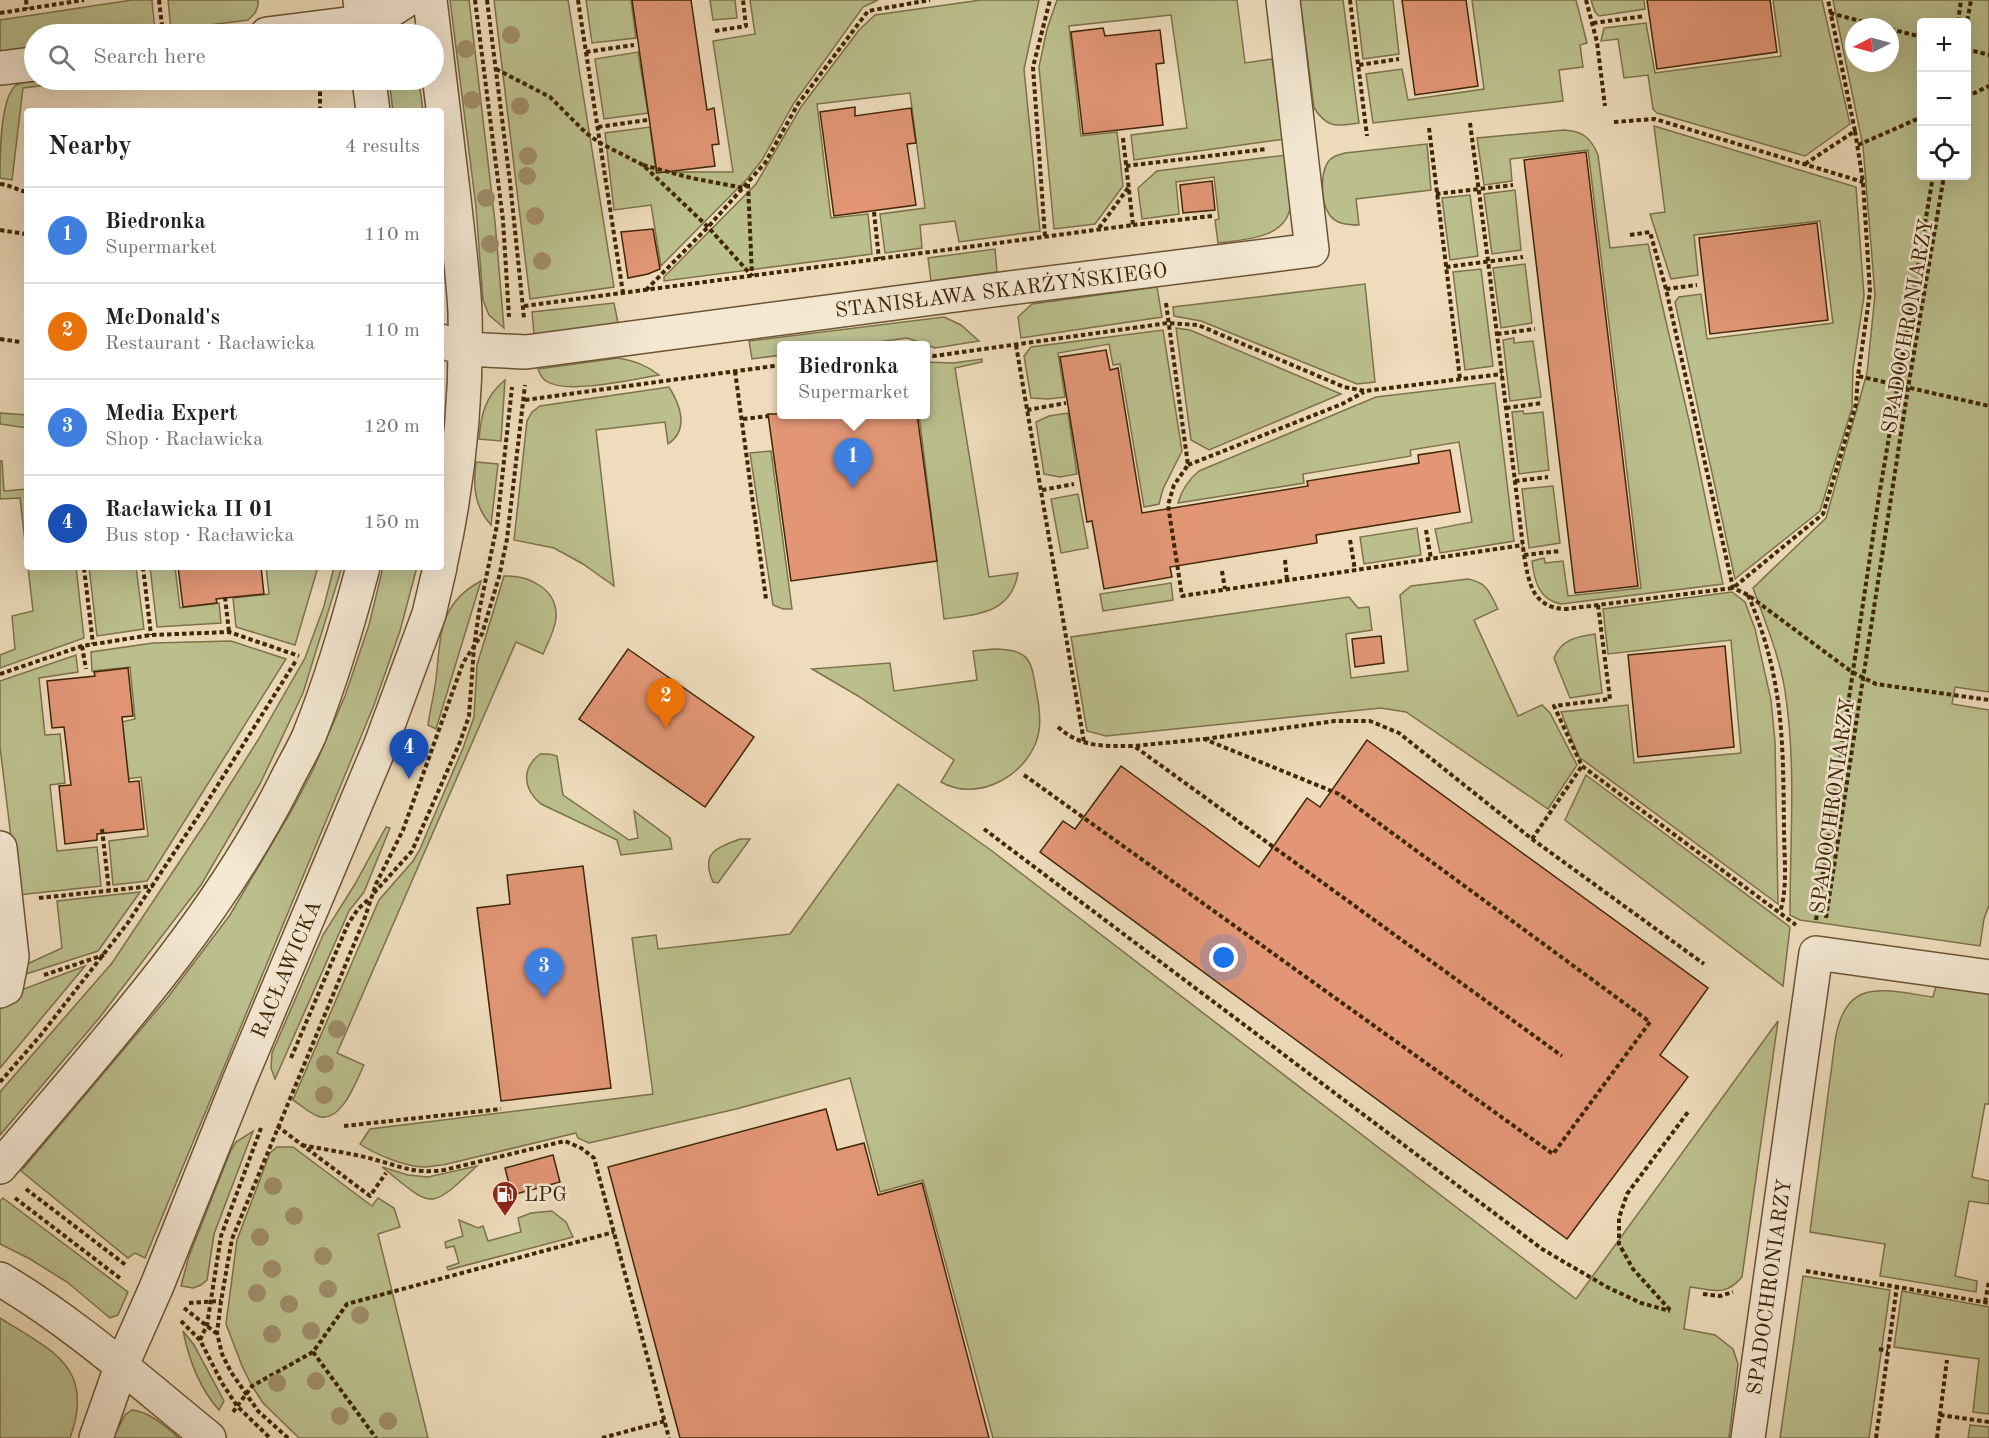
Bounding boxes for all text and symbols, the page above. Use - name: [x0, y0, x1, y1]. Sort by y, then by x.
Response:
- north arrow: [1845, 18, 1899, 72]
- map controls: [1917, 18, 1971, 180]
- button: +: [1917, 18, 1971, 72]
- search box: [24, 24, 444, 90]
- icon: search: [45, 41, 78, 74]
- text: Search here: [93, 46, 206, 68]
- button: −: [1917, 72, 1971, 126]
- button: locate: [1917, 126, 1971, 180]
- text: Nearby: [48, 134, 132, 160]
- text: 4 results: [345, 137, 420, 157]
- text: Biedronka: [105, 211, 206, 233]
- street label: SPADOCHRONIARZY: [1879, 217, 1938, 435]
- text: 1: [62, 225, 73, 245]
- text: 110 m: [364, 225, 420, 245]
- text: Supermarket: [105, 238, 216, 258]
- street label: STANISŁAWA SKARŻYŃSKIEGO: [833, 256, 1169, 322]
- text: McDonald's: [105, 307, 220, 329]
- text: 2: [62, 321, 73, 341]
- text: 110 m: [364, 321, 420, 341]
- text: Restaurant · Racławicka: [105, 334, 315, 354]
- popup: [777, 341, 930, 419]
- text: Biedronka: [798, 356, 899, 378]
- text: Supermarket: [798, 383, 909, 403]
- text: Media Expert: [105, 403, 237, 425]
- text: 3: [62, 417, 73, 437]
- text: 120 m: [364, 417, 420, 437]
- text: Shop · Racławicka: [105, 430, 263, 450]
- pin: 1: [834, 438, 872, 488]
- text: Racławicka II 01: [105, 499, 275, 521]
- text: 4: [62, 513, 73, 533]
- text: 150 m: [364, 513, 420, 533]
- text: Bus stop · Racławicka: [105, 526, 294, 546]
- pin: 2: [646, 678, 686, 728]
- street label: SPADOCHRONIARZY: [1808, 697, 1859, 916]
- pin: 4: [390, 730, 428, 779]
- street label: RACŁAWICKA: [249, 897, 326, 1042]
- your location: [1209, 943, 1238, 972]
- pin: 3: [524, 948, 564, 998]
- street label: SPADOCHRONIARZY: [1745, 1178, 1796, 1397]
- fuel station icon: LPG: [490, 1179, 520, 1217]
- place label: LPG: [524, 1185, 567, 1206]

